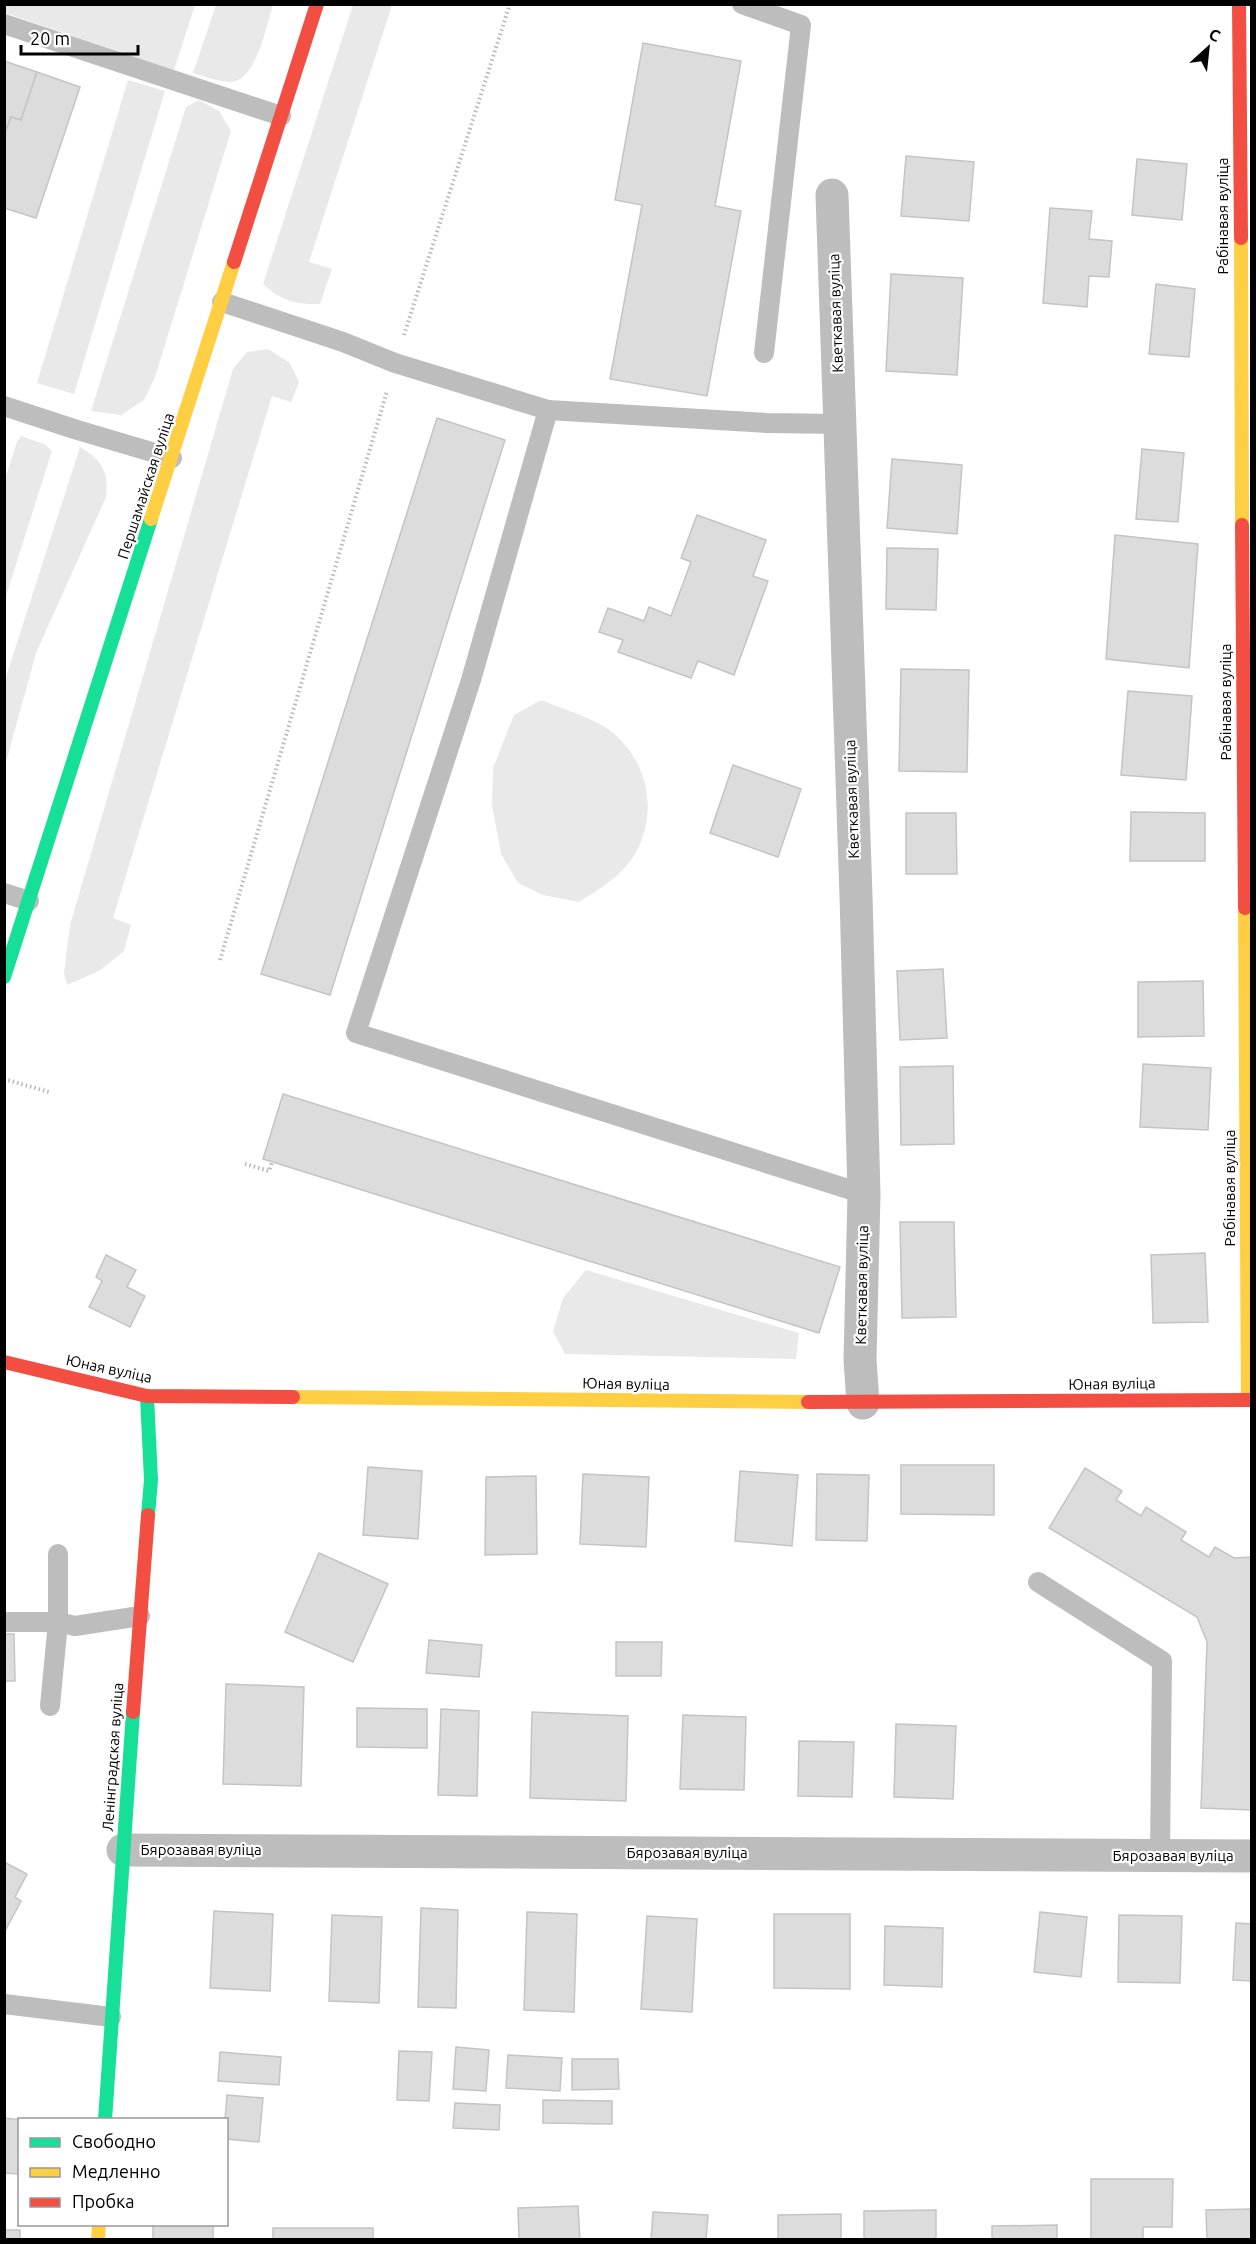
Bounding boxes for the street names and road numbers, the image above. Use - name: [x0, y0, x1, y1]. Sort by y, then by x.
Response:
- street label: Рабінавая вуліца: [1214, 157, 1231, 275]
- street label: Кветкавая вуліца: [825, 253, 846, 373]
- street label: Першамайская вуліца: [114, 411, 177, 561]
- street label: Рабінавая вуліца: [1217, 643, 1234, 761]
- street label: Кветкавая вуліца: [841, 739, 862, 859]
- street label: Рабінавая вуліца: [1221, 1129, 1238, 1247]
- street label: Кветкавая вуліца: [852, 1225, 871, 1345]
- street label: Юная вуліца: [65, 1351, 154, 1386]
- street label: Юная вуліца: [582, 1374, 670, 1393]
- street label: Юная вуліца: [1068, 1374, 1156, 1393]
- street label: Ленінградская вуліца: [99, 1682, 126, 1832]
- street label: Бярозавая вуліца: [140, 1841, 262, 1858]
- street label: Бярозавая вуліца: [626, 1844, 748, 1861]
- street label: Бярозавая вуліца: [1112, 1847, 1234, 1864]

